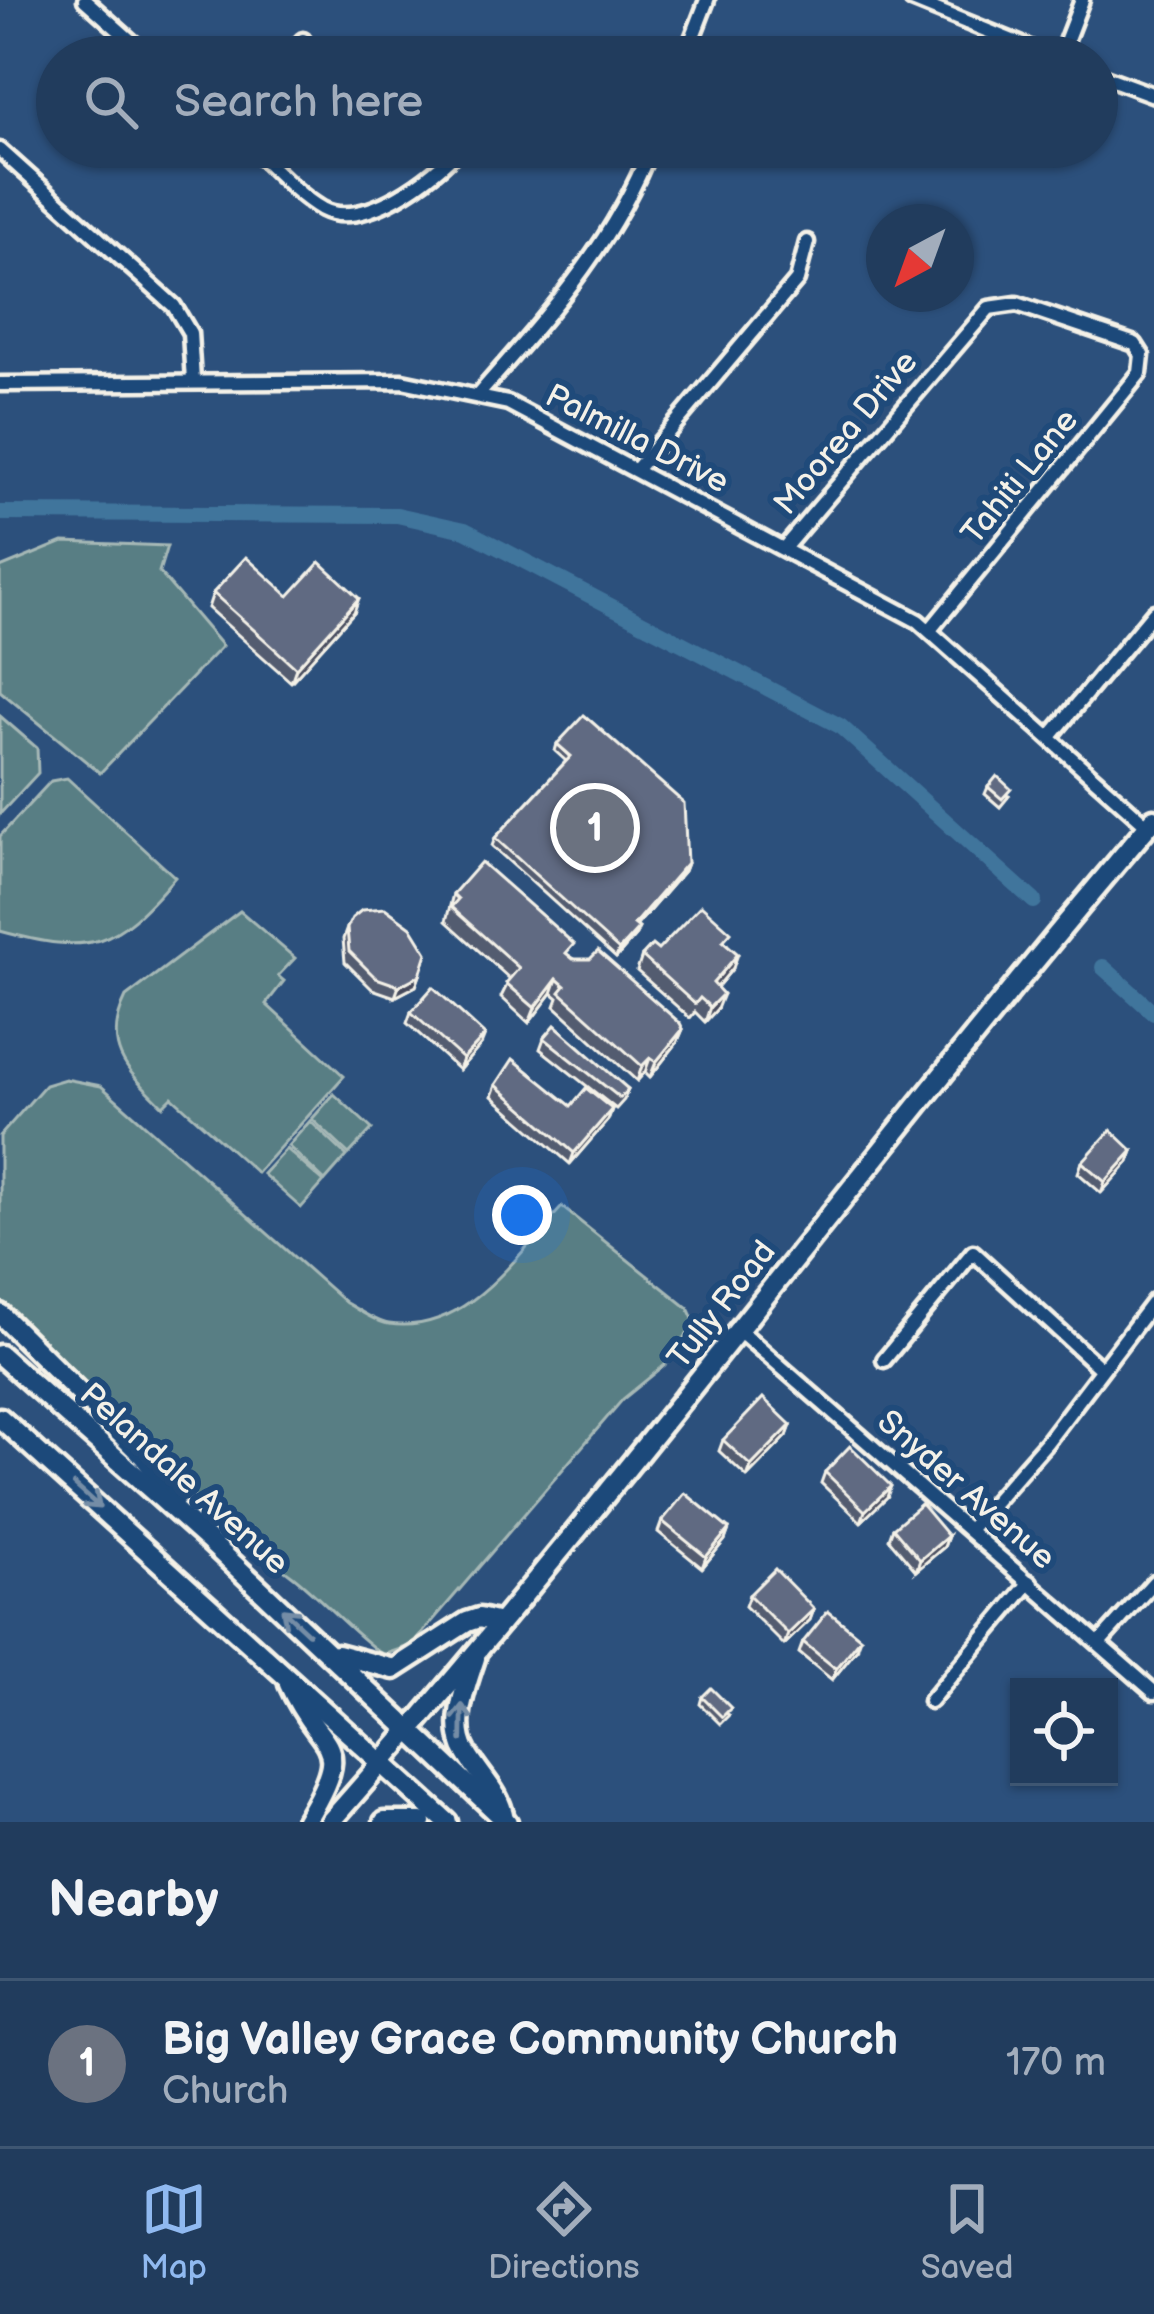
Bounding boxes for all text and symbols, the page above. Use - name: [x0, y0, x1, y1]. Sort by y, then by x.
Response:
- search box: [36, 36, 1118, 168]
- icon: search: [78, 69, 144, 135]
- text: Search here: [174, 75, 423, 130]
- north arrow: [866, 204, 974, 312]
- street label: Moorea Drive: [766, 343, 926, 523]
- street label: Palmilla Drive: [539, 376, 735, 502]
- street label: Tahiti Lane: [953, 401, 1087, 553]
- pin: 1: [556, 783, 634, 873]
- your location: [492, 1185, 552, 1245]
- street label: Tully Road: [659, 1233, 785, 1377]
- street label: Pelandale Avenue: [71, 1375, 297, 1583]
- street label: Snyder Avenue: [869, 1402, 1063, 1578]
- one-way arrow: [72, 1482, 102, 1509]
- one-way arrow: [281, 1607, 311, 1636]
- map controls: [1010, 1678, 1118, 1786]
- button: locate: [1010, 1678, 1118, 1786]
- one-way arrow: [451, 1703, 474, 1742]
- text: Nearby: [48, 1870, 219, 1931]
- text: Big Valley Grace Community Church: [162, 2013, 898, 2068]
- text: 1: [79, 2040, 95, 2087]
- text: 170 m: [1006, 2040, 1106, 2087]
- text: Church: [162, 2068, 288, 2115]
- tab: Map: [141, 2176, 207, 2288]
- tab: Directions: [488, 2176, 640, 2288]
- tab: Saved: [921, 2176, 1013, 2288]

